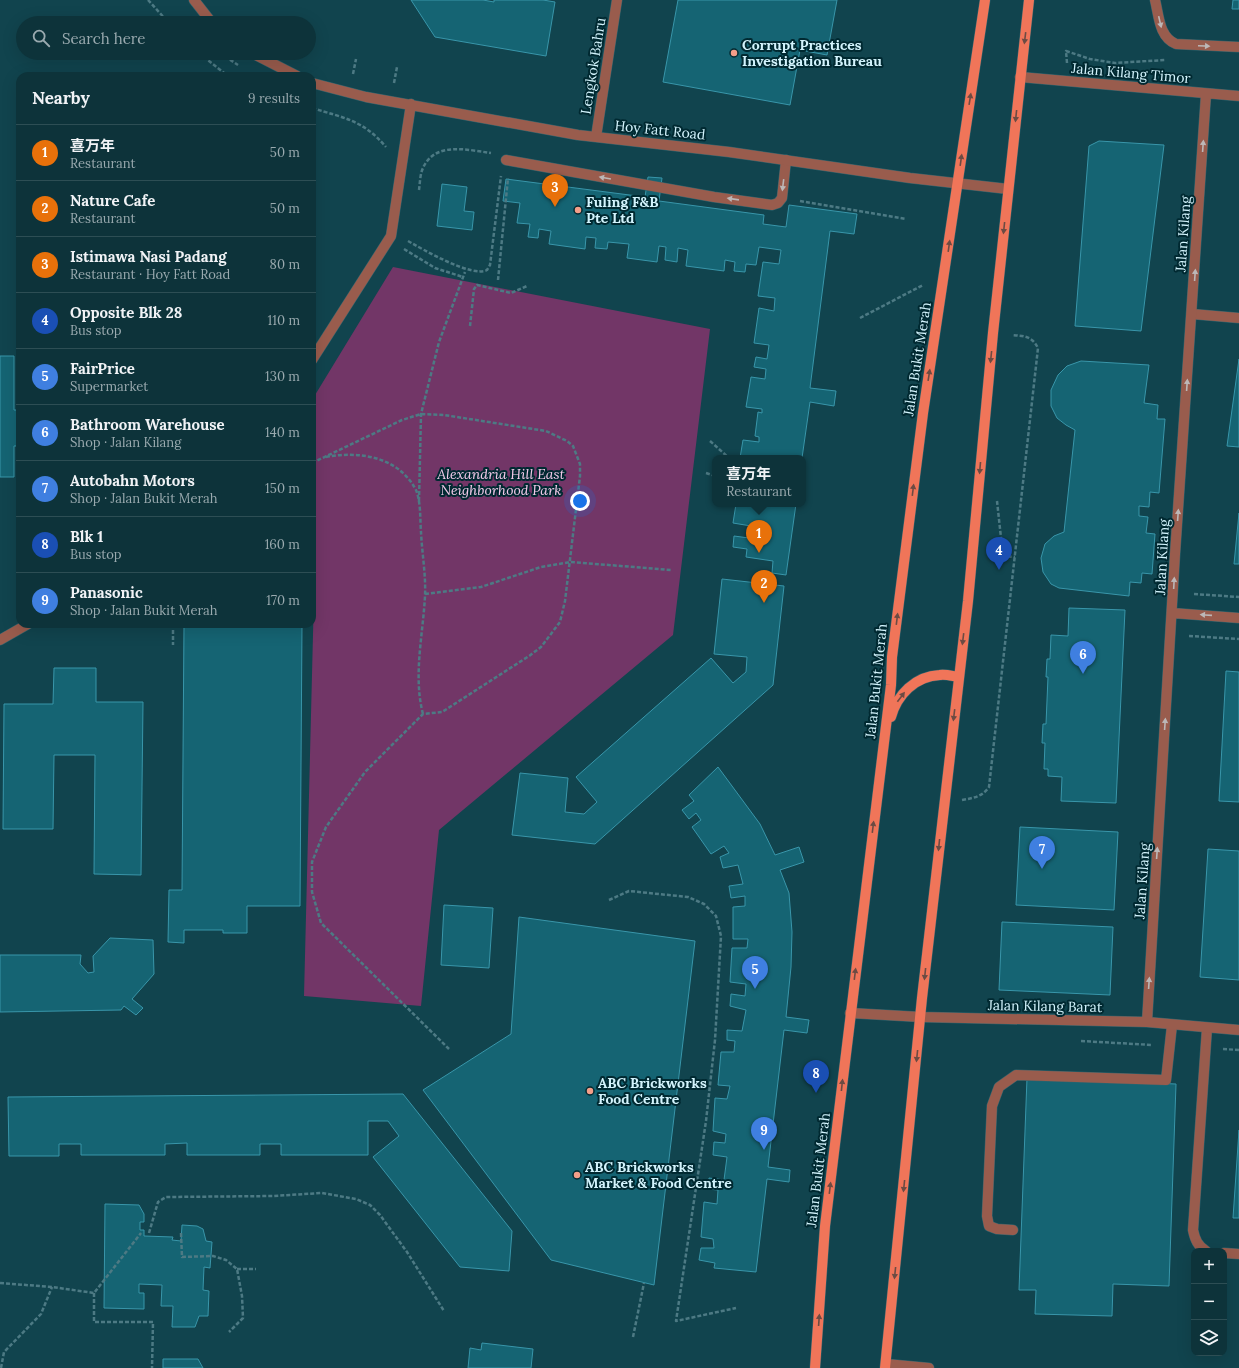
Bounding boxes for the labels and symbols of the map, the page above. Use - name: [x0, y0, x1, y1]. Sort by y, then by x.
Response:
- one-way arrow: [1157, 15, 1163, 28]
- street label: Lengkok Bahru: [576, 16, 610, 116]
- one-way arrow: [1021, 32, 1028, 45]
- place label: Corrupt Practices Investigation Bureau: [742, 36, 882, 70]
- one-way arrow: [1198, 42, 1210, 49]
- marker: Corrupt Practices Investigation Bureau: [729, 48, 739, 58]
- street label: Jalan Kilang Timor: [1070, 59, 1191, 87]
- one-way arrow: [967, 93, 973, 105]
- one-way arrow: [1012, 110, 1019, 122]
- street label: Hoy Fatt Road: [614, 116, 706, 144]
- one-way arrow: [1200, 140, 1207, 152]
- one-way arrow: [958, 154, 964, 166]
- pin: 3: [542, 174, 568, 207]
- one-way arrow: [599, 175, 611, 181]
- one-way arrow: [780, 179, 786, 191]
- place label: Fuling F&B Pte Ltd: [586, 193, 659, 227]
- street label: Jalan Kilang: [1171, 195, 1195, 274]
- one-way arrow: [727, 196, 739, 202]
- marker: Fuling F&B Pte Ltd: [573, 205, 583, 215]
- one-way arrow: [1001, 222, 1008, 234]
- one-way arrow: [946, 240, 952, 252]
- one-way arrow: [1191, 269, 1198, 282]
- street label: Jalan Bukit Merah: [899, 301, 935, 418]
- one-way arrow: [988, 351, 994, 363]
- one-way arrow: [926, 369, 932, 381]
- one-way arrow: [1184, 379, 1191, 391]
- one-way arrow: [977, 462, 983, 474]
- park label: Alexandria Hill East Neighborhood Park: [436, 465, 566, 499]
- one-way arrow: [910, 484, 916, 496]
- your location: [570, 491, 590, 511]
- one-way arrow: [1175, 509, 1182, 521]
- street label: Jalan Kilang: [1151, 518, 1173, 597]
- pin: 1: [746, 520, 772, 553]
- pin: 4: [986, 537, 1012, 570]
- pin: 2: [751, 570, 777, 603]
- one-way arrow: [1171, 576, 1177, 589]
- one-way arrow: [1200, 612, 1212, 619]
- one-way arrow: [894, 613, 900, 625]
- street label: Jalan Bukit Merah: [861, 623, 891, 740]
- one-way arrow: [960, 633, 966, 645]
- pin: 6: [1070, 641, 1096, 674]
- one-way arrow: [897, 691, 905, 702]
- one-way arrow: [951, 709, 957, 721]
- one-way arrow: [1162, 718, 1169, 730]
- one-way arrow: [870, 821, 876, 833]
- pin: 7: [1029, 836, 1055, 869]
- one-way arrow: [936, 839, 942, 851]
- street label: Jalan Kilang: [1130, 842, 1154, 921]
- one-way arrow: [1154, 847, 1161, 859]
- pin: 5: [742, 956, 768, 989]
- one-way arrow: [851, 968, 858, 980]
- one-way arrow: [922, 968, 928, 980]
- one-way arrow: [1146, 977, 1153, 989]
- street label: Jalan Kilang Barat: [987, 996, 1103, 1016]
- one-way arrow: [913, 1050, 920, 1062]
- pin: 8: [803, 1060, 829, 1093]
- place label: ABC Brickworks Food Centre: [598, 1074, 707, 1108]
- one-way arrow: [839, 1079, 845, 1091]
- marker: ABC Brickworks Food Centre: [585, 1086, 595, 1096]
- street label: Jalan Bukit Merah: [802, 1112, 834, 1229]
- pin: 9: [751, 1117, 777, 1150]
- place label: ABC Brickworks Market & Food Centre: [585, 1158, 732, 1192]
- marker: ABC Brickworks Market & Food Centre: [572, 1170, 582, 1180]
- one-way arrow: [901, 1180, 907, 1192]
- one-way arrow: [827, 1182, 833, 1194]
- one-way arrow: [892, 1267, 898, 1279]
- one-way arrow: [816, 1314, 823, 1326]

